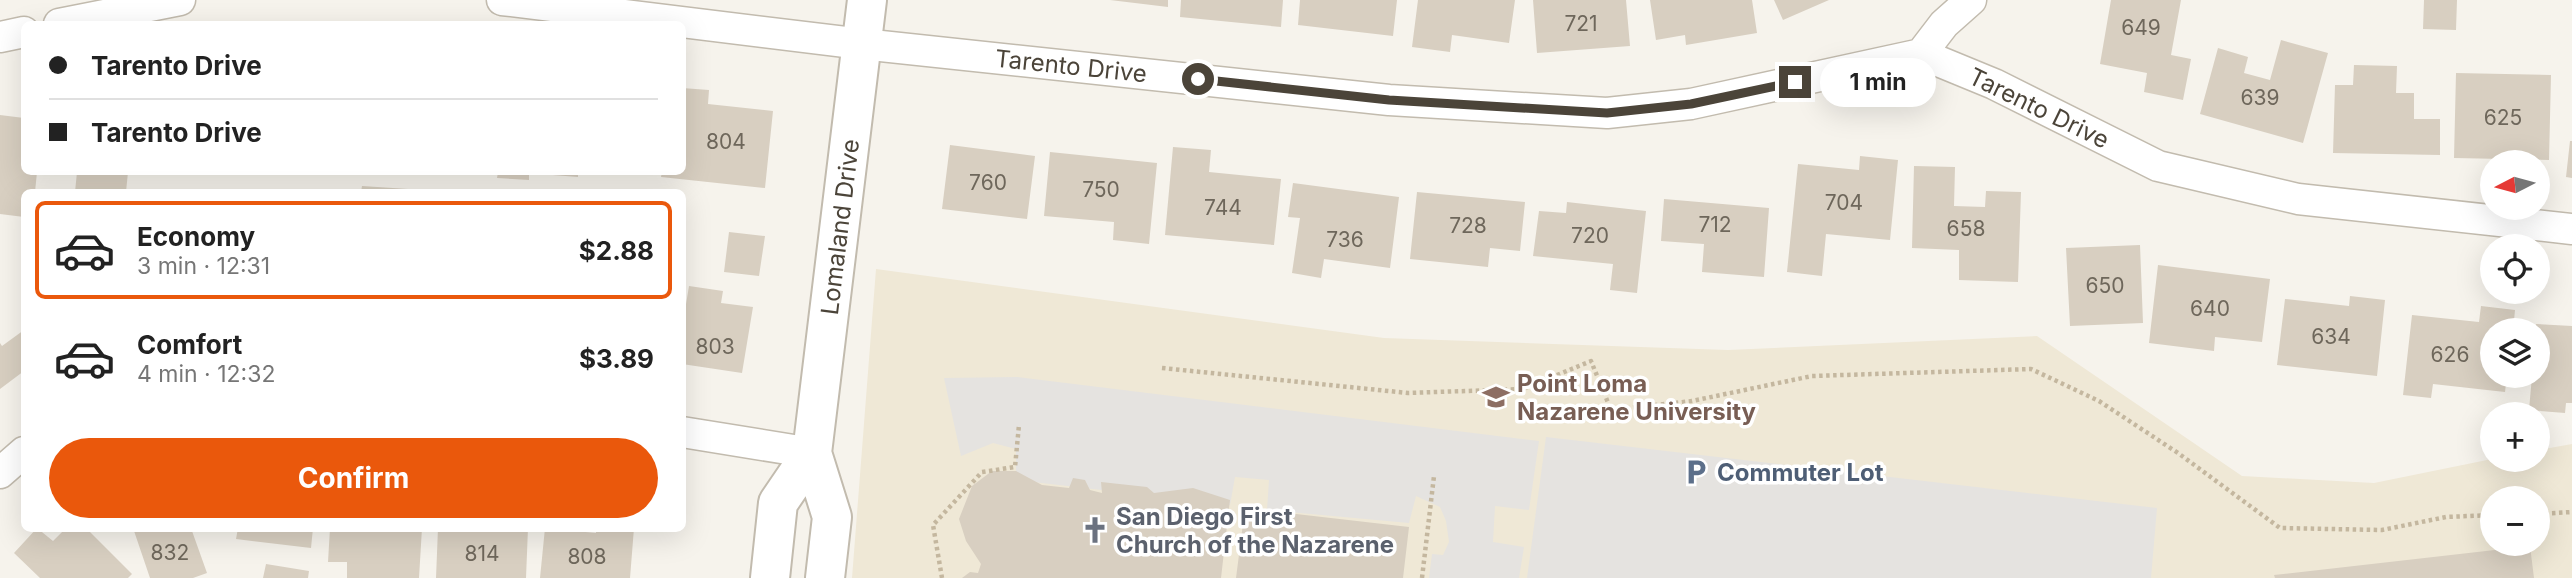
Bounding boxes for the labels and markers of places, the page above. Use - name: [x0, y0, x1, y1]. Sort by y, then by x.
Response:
- place label: Point Loma Nazarene University: [1517, 369, 1757, 426]
- school or university icon: Point Loma Nazarene University: [1481, 382, 1511, 412]
- parking icon: Commuter Lot: [1681, 457, 1711, 487]
- place label: Commuter Lot: [1717, 458, 1884, 487]
- place label: San Diego First Church of the Nazarene: [1116, 502, 1394, 559]
- church icon: San Diego First Church of the Nazarene: [1080, 515, 1110, 545]

